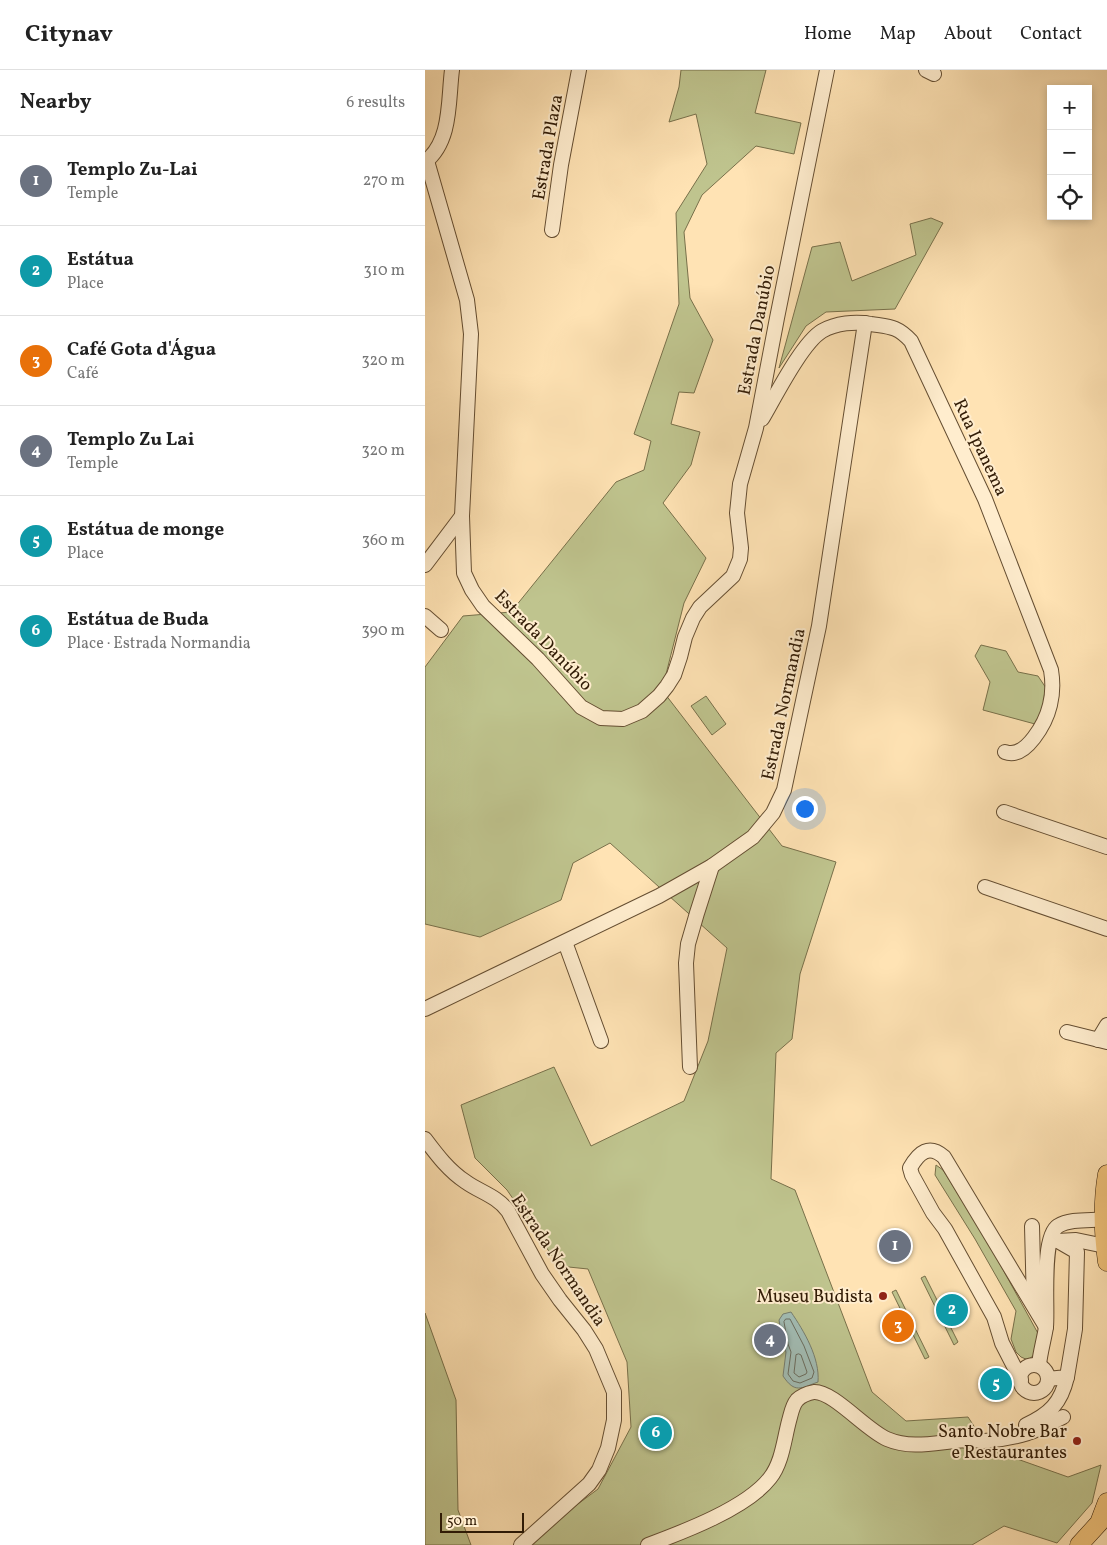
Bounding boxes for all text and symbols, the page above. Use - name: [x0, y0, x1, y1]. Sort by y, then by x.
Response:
- text: Citynav: [25, 18, 113, 52]
- text: Home: [804, 22, 852, 47]
- text: Map: [880, 22, 916, 47]
- text: About: [944, 22, 992, 47]
- text: Contact: [1020, 22, 1082, 47]
- map controls: [1047, 85, 1092, 220]
- button: +: [1047, 85, 1092, 130]
- text: Nearby: [20, 88, 91, 117]
- text: 6 results: [346, 92, 405, 114]
- street label: Estrada Plaza: [527, 92, 570, 202]
- button: −: [1047, 130, 1092, 175]
- text: Templo Zu-Lai: [67, 157, 198, 183]
- text: 1: [33, 170, 39, 192]
- text: 270 m: [363, 170, 405, 192]
- button: locate: [1047, 175, 1092, 220]
- text: Temple: [67, 183, 118, 205]
- text: Estátua: [67, 247, 134, 273]
- text: 2: [32, 260, 40, 282]
- text: 310 m: [364, 260, 405, 282]
- street label: Estrada Danúbio: [733, 263, 782, 397]
- text: Place: [67, 273, 104, 295]
- text: Café Gota d'Água: [67, 337, 216, 363]
- text: 3: [32, 350, 40, 372]
- text: 320 m: [361, 350, 405, 372]
- text: Café: [67, 363, 98, 385]
- street label: Rua Ipanema: [946, 395, 1013, 500]
- text: Templo Zu Lai: [67, 427, 194, 453]
- text: 4: [31, 440, 41, 462]
- text: 320 m: [361, 440, 405, 462]
- text: Temple: [67, 453, 118, 475]
- text: Estátua de monge: [67, 517, 224, 543]
- text: 5: [32, 530, 40, 552]
- text: 360 m: [362, 530, 405, 552]
- text: Place: [67, 543, 104, 565]
- street label: Estrada Danúbio: [488, 585, 598, 697]
- text: Estátua de Buda: [67, 607, 209, 633]
- text: 6: [32, 620, 40, 642]
- text: 390 m: [362, 620, 405, 642]
- street label: Estrada Normandia: [756, 626, 813, 783]
- text: Place · Estrada Normandia: [67, 633, 251, 655]
- your location: [792, 796, 818, 822]
- street label: Estrada Normandia: [504, 1190, 611, 1332]
- pin: 1: [879, 1227, 911, 1265]
- place label: Museu Budista: [757, 1285, 873, 1310]
- marker: Museu Budista: [877, 1290, 889, 1302]
- pin: 2: [936, 1291, 968, 1329]
- pin: 3: [882, 1307, 914, 1345]
- pin: 4: [754, 1321, 786, 1359]
- pin: 5: [980, 1365, 1012, 1403]
- pin: 6: [640, 1414, 672, 1452]
- place label: Santo Nobre Bar e Restaurantes: [938, 1420, 1067, 1466]
- marker: Santo Nobre Bar e Restaurantes: [1071, 1435, 1083, 1447]
- scale bar: [440, 1510, 524, 1533]
- text: 50 m: [447, 1512, 477, 1531]

